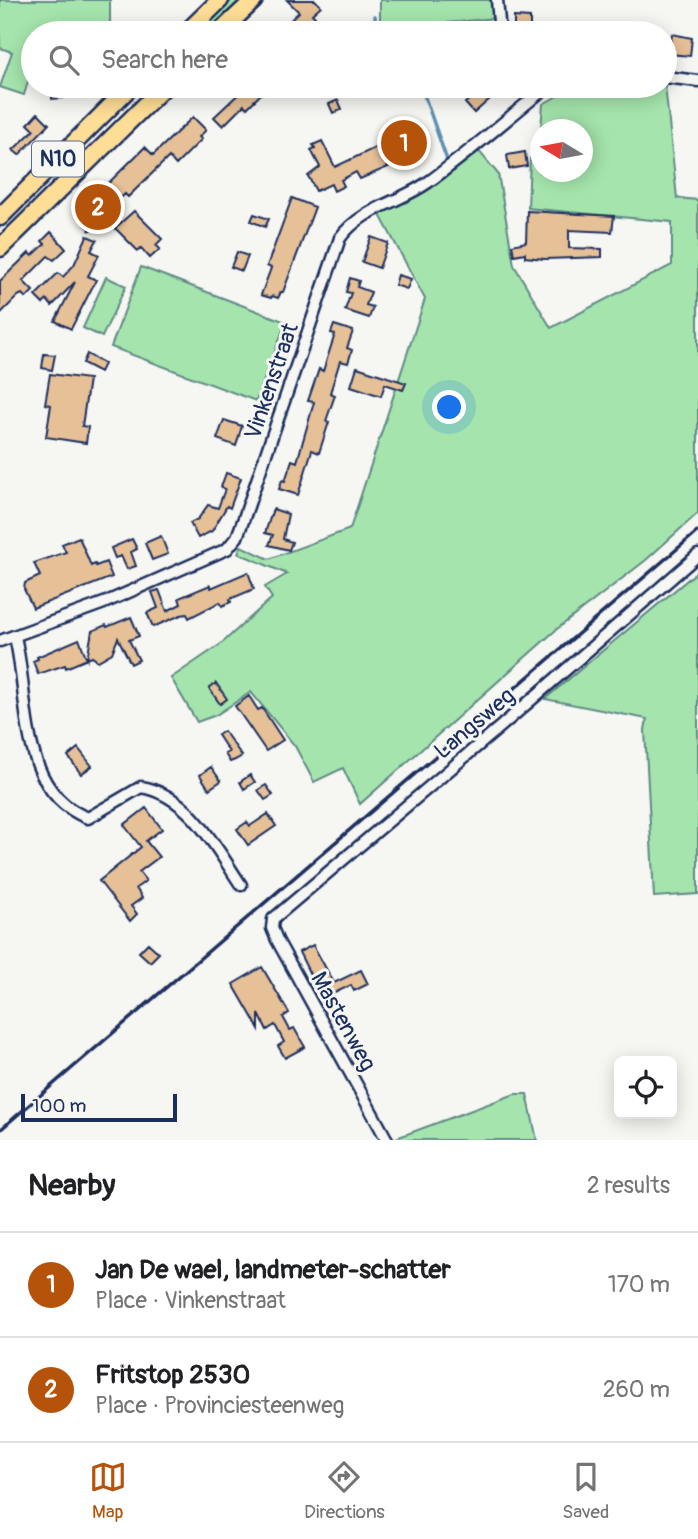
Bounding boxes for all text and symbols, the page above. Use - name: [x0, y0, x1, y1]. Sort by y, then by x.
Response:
- search box: [21, 21, 677, 98]
- icon: search: [45, 41, 83, 79]
- text: Search here: [101, 44, 228, 76]
- pin: 1: [381, 117, 427, 169]
- north arrow: [530, 119, 593, 182]
- road number: N10: [32, 142, 84, 176]
- pin: 2: [75, 181, 121, 233]
- street label: Vinkenstraat: [238, 318, 305, 443]
- your location: [432, 390, 466, 424]
- street label: Langsweg: [428, 681, 521, 765]
- street label: Mastenweg: [304, 966, 383, 1076]
- map controls: [614, 1056, 677, 1119]
- button: locate: [614, 1056, 677, 1119]
- scale bar: [21, 1091, 177, 1123]
- text: 100 m: [32, 1094, 86, 1118]
- text: Nearby: [28, 1167, 115, 1204]
- text: 2 results: [587, 1171, 670, 1200]
- text: Jan De wael, landmeter-schatter: [95, 1254, 451, 1286]
- text: 1: [47, 1270, 56, 1299]
- text: 170 m: [608, 1270, 670, 1299]
- text: Place · Vinkenstraat: [95, 1286, 286, 1315]
- text: Fritstop 2530: [95, 1359, 250, 1391]
- text: 2: [45, 1375, 57, 1404]
- text: 260 m: [603, 1375, 670, 1404]
- text: Place · Provinciesteenweg: [95, 1391, 344, 1420]
- tab: Map: [89, 1458, 127, 1524]
- tab: Directions: [304, 1458, 385, 1524]
- tab: Saved: [562, 1458, 609, 1524]

